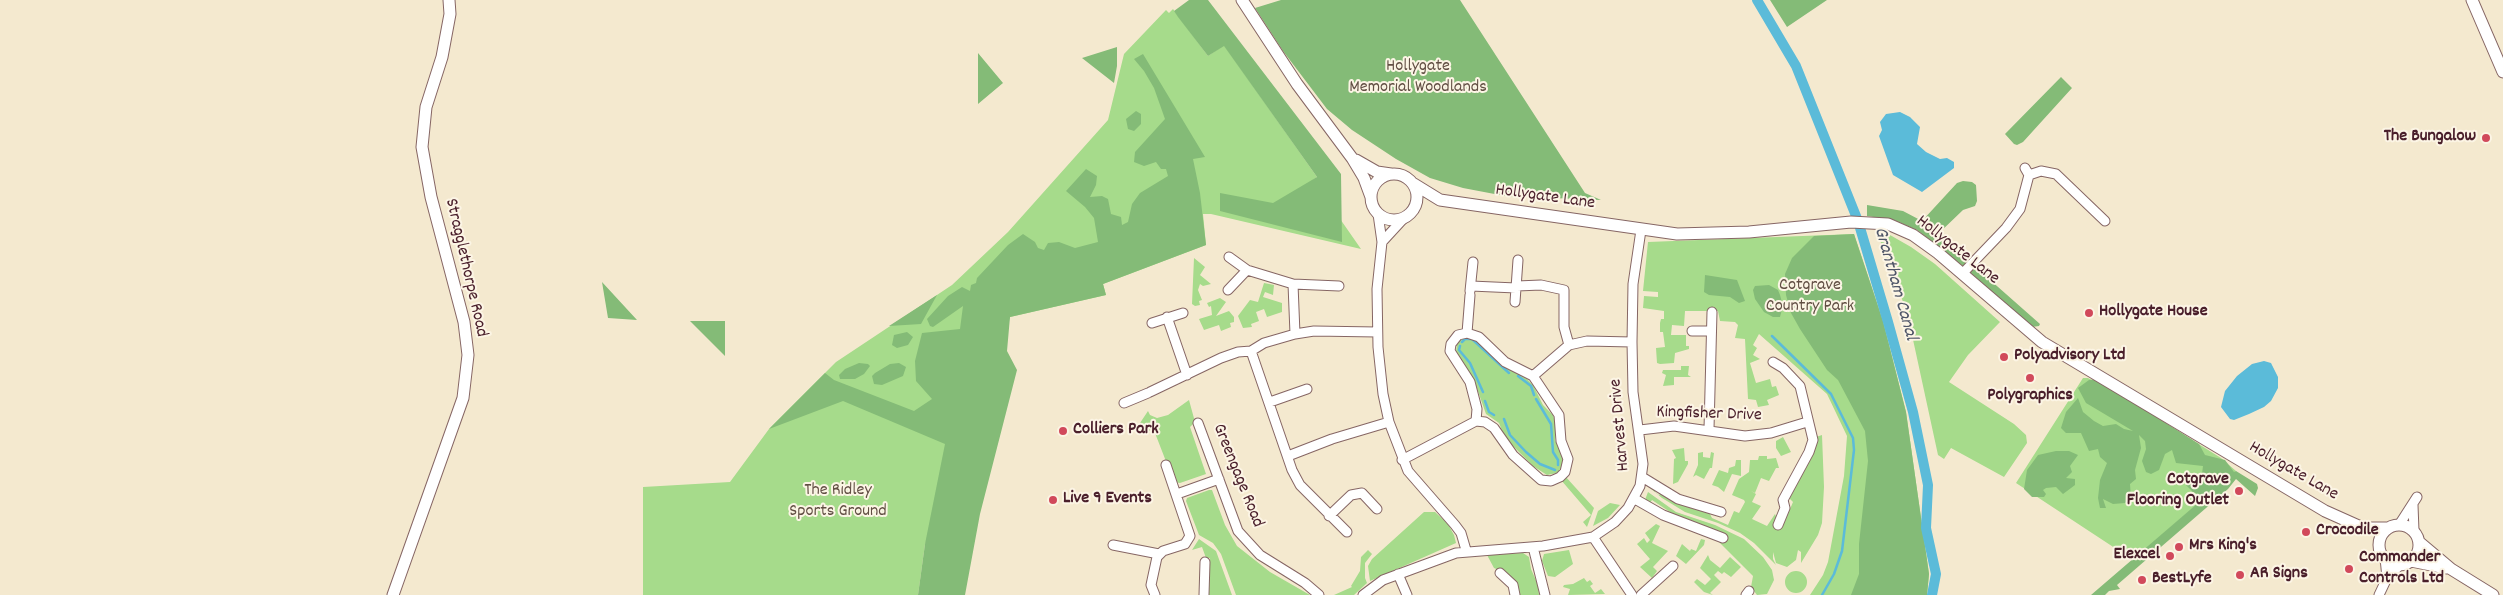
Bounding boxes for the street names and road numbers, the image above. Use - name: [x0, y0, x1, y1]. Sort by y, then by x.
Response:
- street label: Hollygate Lane: [1494, 180, 1596, 216]
- street label: Stragglethorpe Road: [439, 197, 491, 339]
- street label: Hollygate Lane: [1911, 212, 2003, 290]
- street label: Harvest Drive: [1606, 378, 1636, 472]
- street label: Kingfisher Drive: [1656, 402, 1762, 428]
- street label: Greengage Road: [1206, 421, 1268, 531]
- street label: Hollygate Lane: [2244, 438, 2342, 506]

